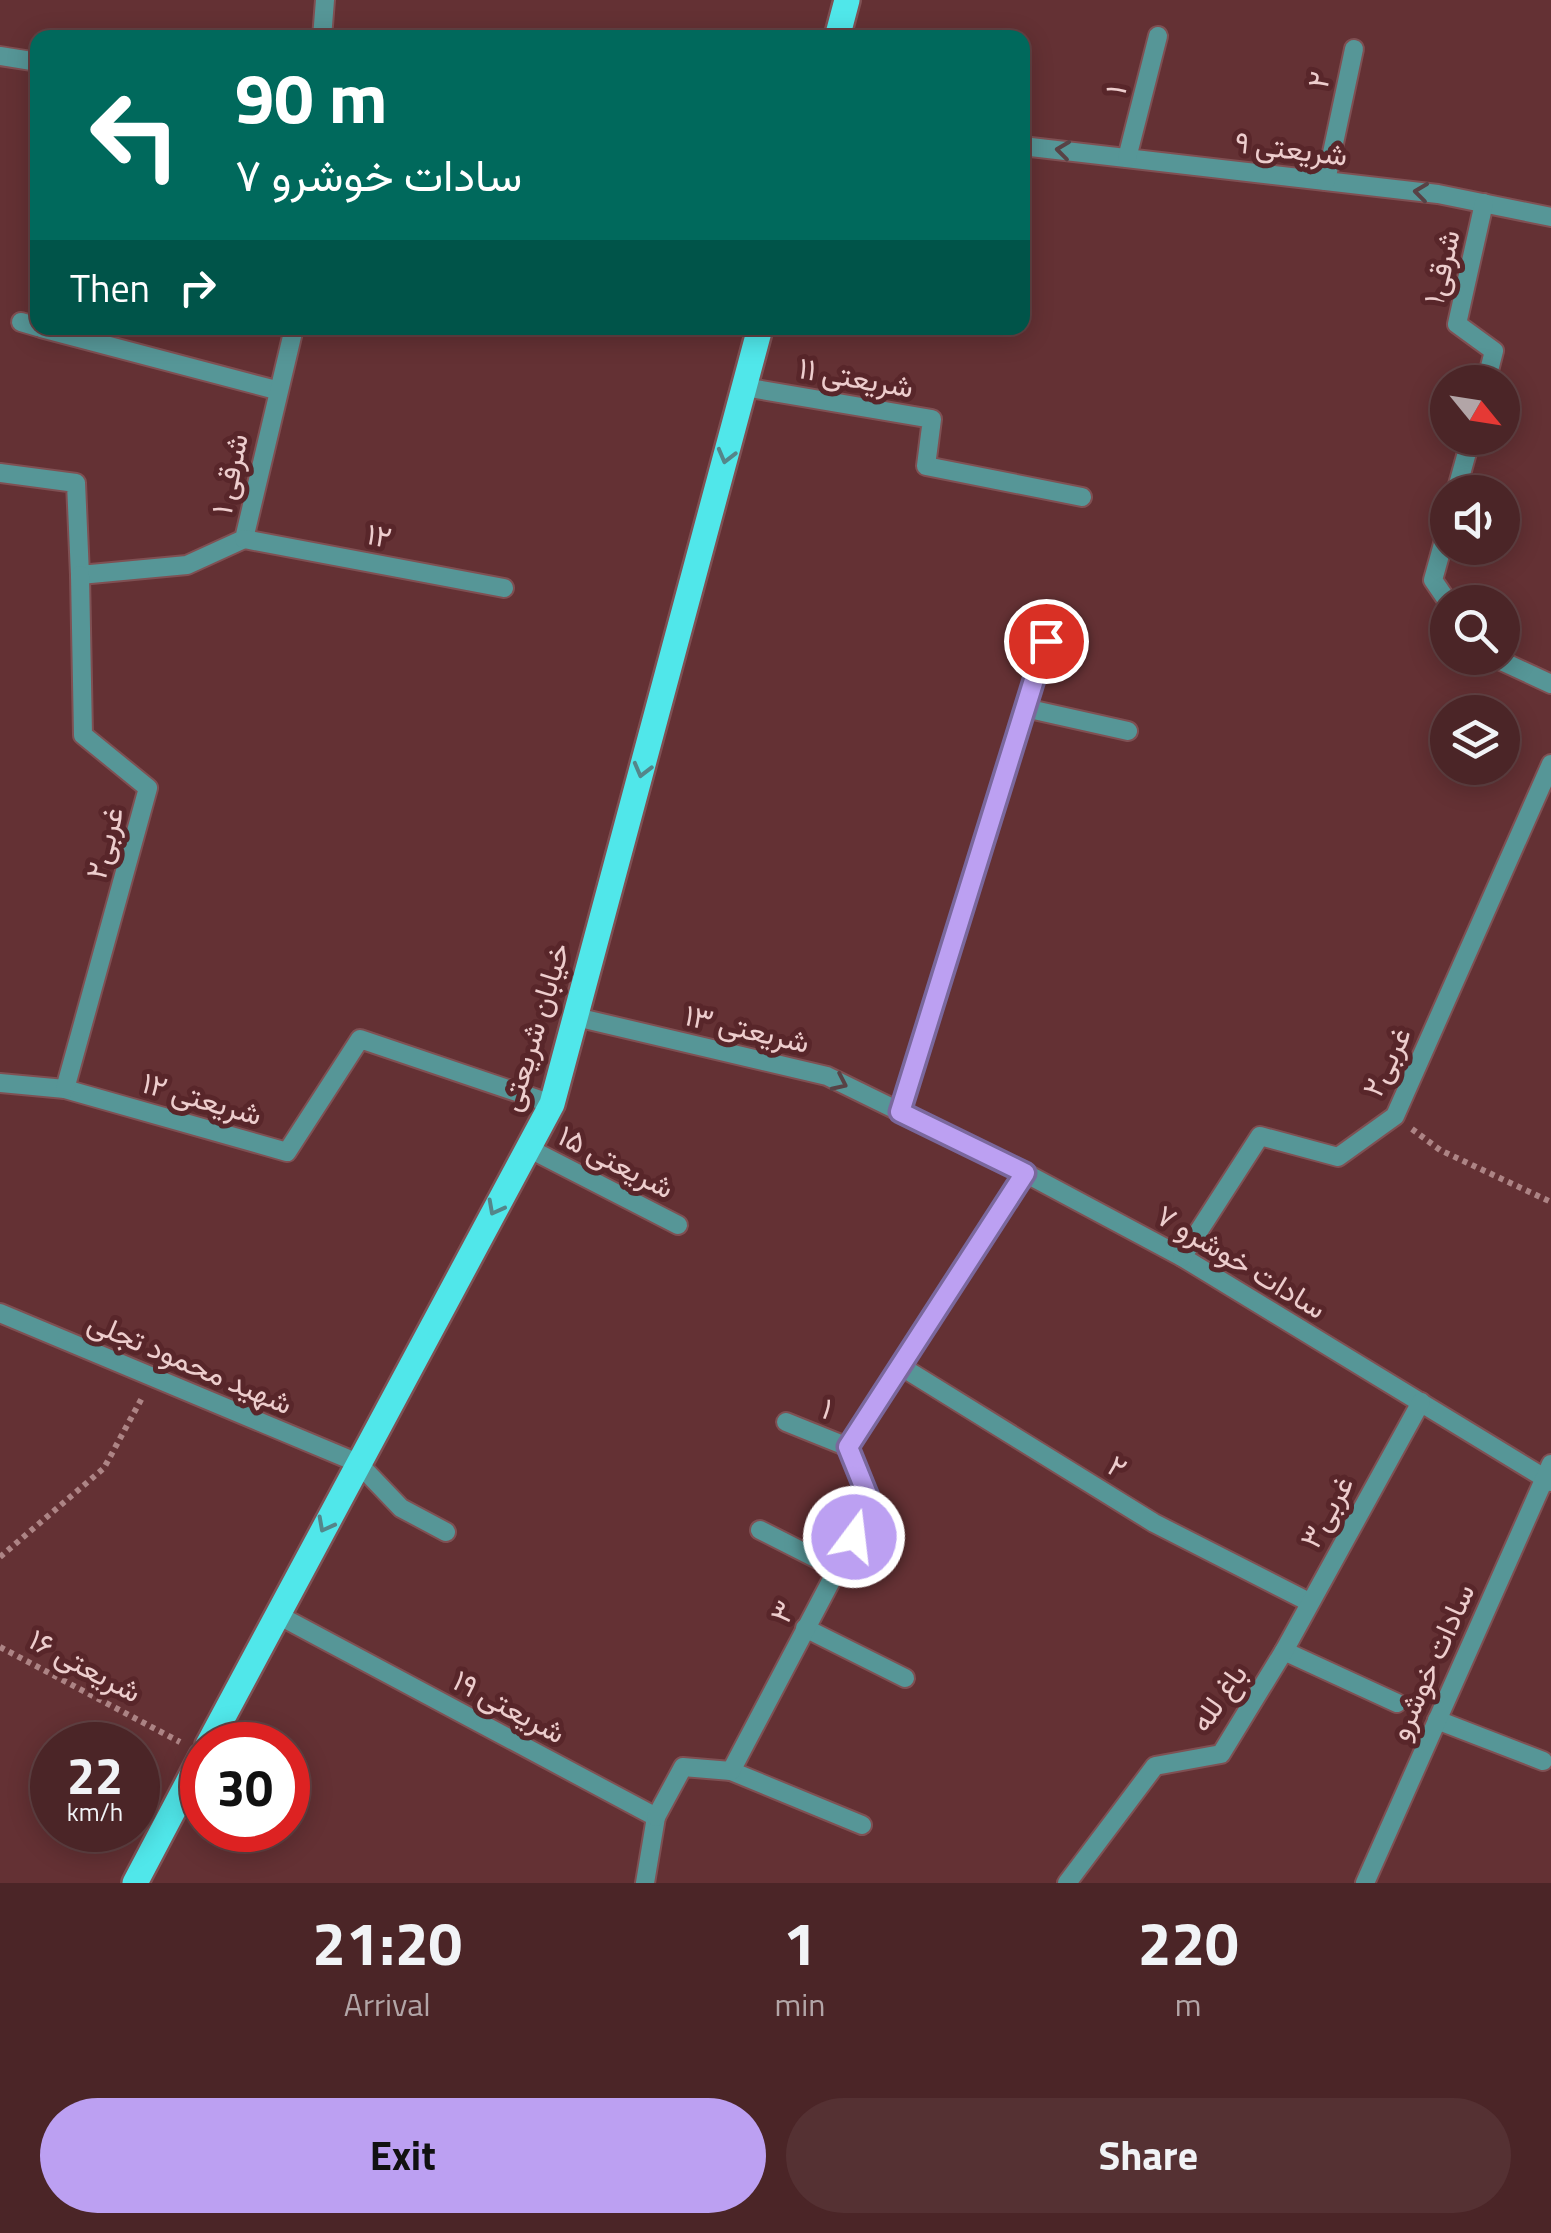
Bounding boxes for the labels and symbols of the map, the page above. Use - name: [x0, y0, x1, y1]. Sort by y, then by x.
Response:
- street label: ۲: [1294, 67, 1342, 92]
- street label: ۱: [1092, 80, 1138, 100]
- street label: شریعتی ۹: [1232, 118, 1350, 178]
- one-way arrow: [1055, 140, 1071, 161]
- one-way arrow: [1412, 182, 1428, 203]
- street label: شرقی۱: [1410, 225, 1472, 309]
- street label: شریعتی ۱۱: [795, 344, 917, 410]
- north arrow: [1430, 365, 1520, 455]
- street label: ۱ شرقی: [198, 429, 260, 519]
- one-way arrow: [716, 446, 737, 464]
- street label: ۱۲: [363, 510, 396, 560]
- pin: [1004, 599, 1089, 684]
- one-way arrow: [633, 760, 654, 777]
- street label: غربی۲: [72, 801, 136, 884]
- street label: خیابان شریعتی: [487, 937, 582, 1117]
- street label: شریعتی ۱۳: [680, 991, 814, 1065]
- street label: غربی۲: [1349, 1019, 1423, 1105]
- street label: شریعتی ۱۲: [137, 1059, 268, 1137]
- one-way arrow: [830, 1070, 848, 1090]
- street label: شریعتی ۱۵: [550, 1112, 683, 1210]
- street label: سادات خوشرو ۷: [1148, 1192, 1335, 1330]
- one-way arrow: [488, 1198, 508, 1216]
- street label: شهید محمود تجلی: [81, 1298, 300, 1426]
- street label: ۱: [815, 1385, 840, 1431]
- street label: ۲: [1099, 1442, 1136, 1490]
- street label: غربی۳: [1287, 1467, 1365, 1557]
- position arrow: [802, 1485, 906, 1589]
- one-way arrow: [318, 1515, 337, 1533]
- street label: سادات خوشرو: [1376, 1576, 1486, 1747]
- street label: ۳: [757, 1592, 807, 1631]
- street label: شریعتی ۱۶: [21, 1616, 150, 1714]
- street label: باغ لله: [1178, 1654, 1258, 1741]
- street label: شریعتی ۱۹: [445, 1657, 574, 1755]
- speed limit sign: 30: [180, 1722, 310, 1852]

